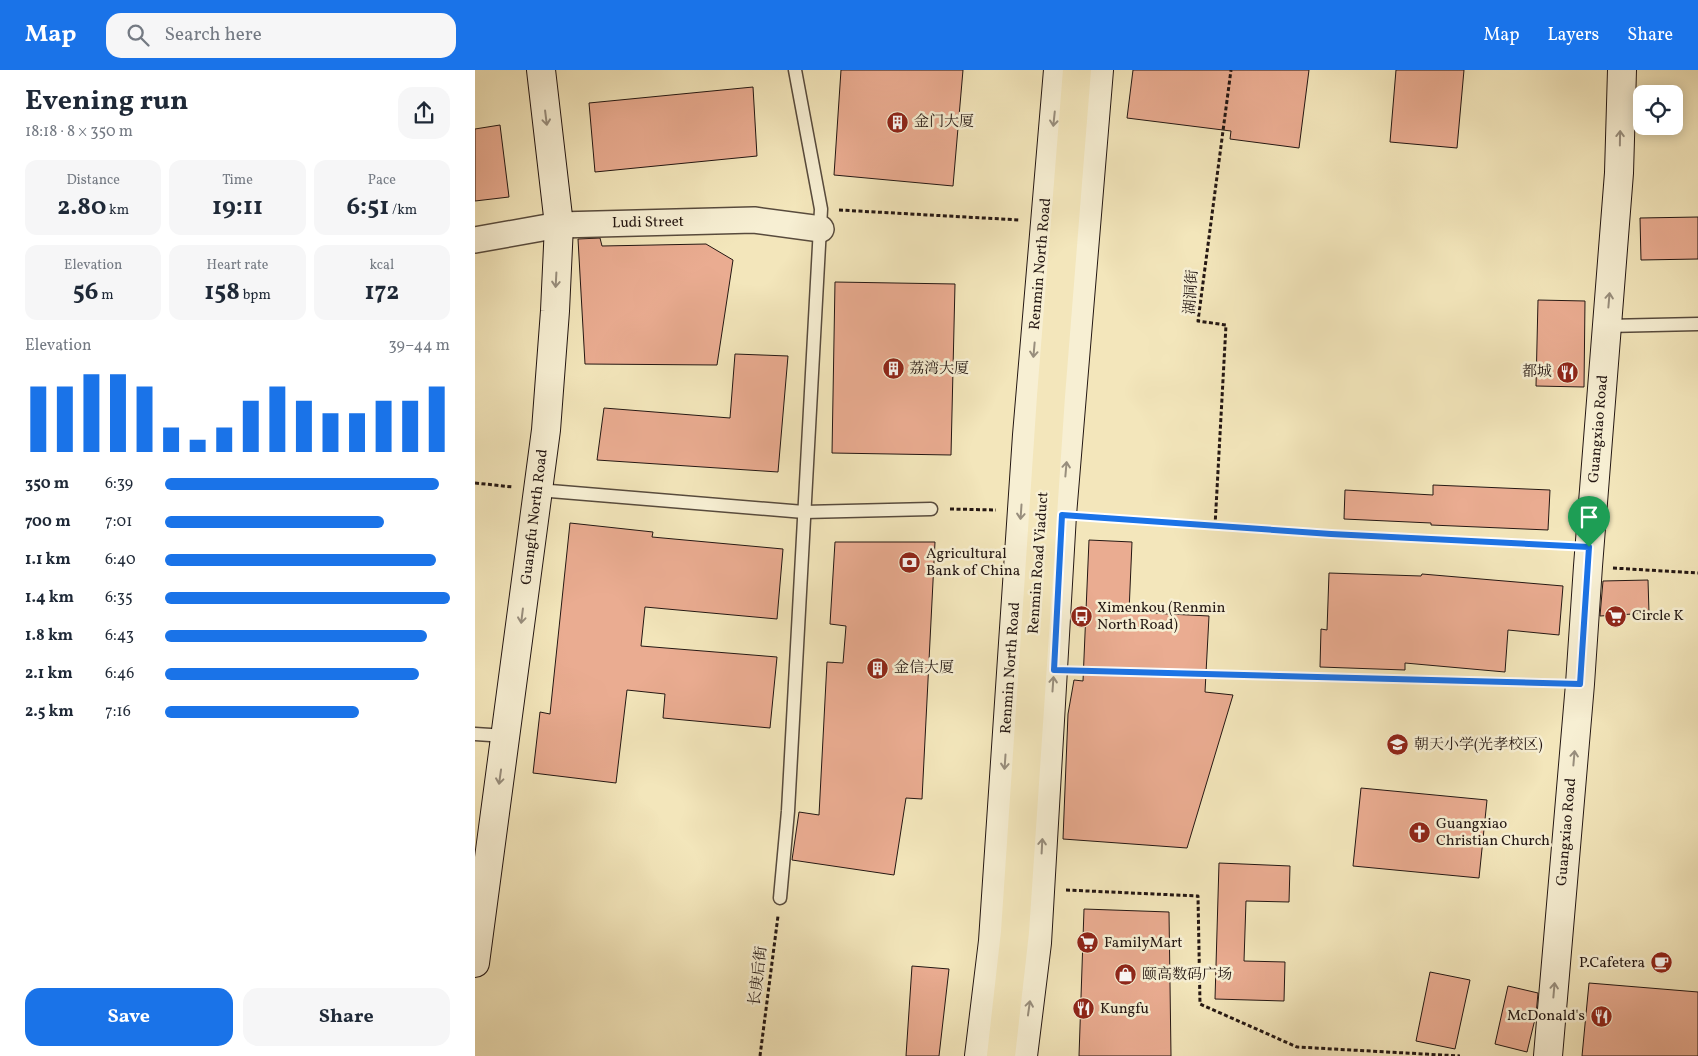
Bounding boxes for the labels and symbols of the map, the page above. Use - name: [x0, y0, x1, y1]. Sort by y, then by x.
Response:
- one-way arrow: [541, 110, 551, 126]
- building icon: 金门大厦: [886, 110, 910, 134]
- one-way arrow: [1049, 110, 1059, 126]
- place label: 金门大厦: [914, 112, 974, 133]
- one-way arrow: [1615, 130, 1625, 146]
- street label: Renmin North Road: [1025, 197, 1057, 331]
- street label: Ludi Street: [612, 212, 684, 234]
- street label: 湖洞街: [1180, 269, 1204, 315]
- one-way arrow: [552, 272, 561, 288]
- one-way arrow: [1604, 292, 1614, 308]
- one-way arrow: [1029, 342, 1039, 358]
- building icon: 荔湾大厦: [881, 357, 905, 381]
- place label: 荔湾大厦: [909, 359, 969, 380]
- restaurant icon: 都城: [1556, 360, 1580, 384]
- place label: 都城: [1522, 362, 1552, 383]
- street label: Guangxiao Road: [1584, 374, 1614, 484]
- street label: Guangfu North Road: [516, 448, 554, 586]
- one-way arrow: [1061, 461, 1070, 477]
- street label: Renmin Road Viaduct: [1024, 491, 1054, 635]
- pin: [1568, 496, 1610, 547]
- one-way arrow: [1017, 504, 1026, 520]
- place label: Agricultural Bank of China: [926, 544, 1020, 582]
- bank icon: Agricultural Bank of China: [898, 551, 922, 575]
- place label: Ximenkou (Renmin North Road): [1097, 598, 1225, 636]
- street label: Renmin North Road: [996, 601, 1026, 735]
- supermarket icon: Circle K: [1604, 604, 1628, 628]
- bus stop icon: Ximenkou (Renmin North Road): [1069, 605, 1093, 629]
- place label: Circle K: [1632, 606, 1684, 627]
- one-way arrow: [517, 607, 527, 623]
- building icon: 金信大厦: [866, 656, 890, 680]
- place label: 金信大厦: [894, 658, 954, 679]
- one-way arrow: [1048, 676, 1057, 692]
- school or university icon: 朝天小学(光孝校区): [1386, 733, 1410, 757]
- place label: 朝天小学(光孝校区): [1414, 735, 1543, 756]
- one-way arrow: [1569, 751, 1578, 767]
- one-way arrow: [1001, 753, 1010, 769]
- one-way arrow: [495, 768, 505, 784]
- street label: Guangxiao Road: [1552, 777, 1582, 887]
- place label: Guangxiao Christian Church: [1436, 814, 1550, 852]
- church icon: Guangxiao Christian Church: [1408, 821, 1432, 845]
- one-way arrow: [1038, 838, 1047, 854]
- supermarket icon: FamilyMart: [1076, 931, 1100, 955]
- place label: FamilyMart: [1104, 933, 1183, 954]
- street label: 长庚后街: [745, 945, 773, 1007]
- cafe icon: P.Cafetera: [1649, 951, 1673, 975]
- place label: P.Cafetera: [1579, 953, 1645, 974]
- shop icon: 颐高数码广场: [1114, 963, 1138, 987]
- place label: 颐高数码广场: [1142, 965, 1232, 986]
- one-way arrow: [1549, 982, 1559, 998]
- restaurant icon: Kungfu: [1072, 997, 1096, 1021]
- place label: Kungfu: [1100, 999, 1149, 1020]
- one-way arrow: [1024, 1000, 1034, 1016]
- restaurant icon: McDonald's: [1589, 1004, 1613, 1028]
- place label: McDonald's: [1507, 1006, 1585, 1027]

